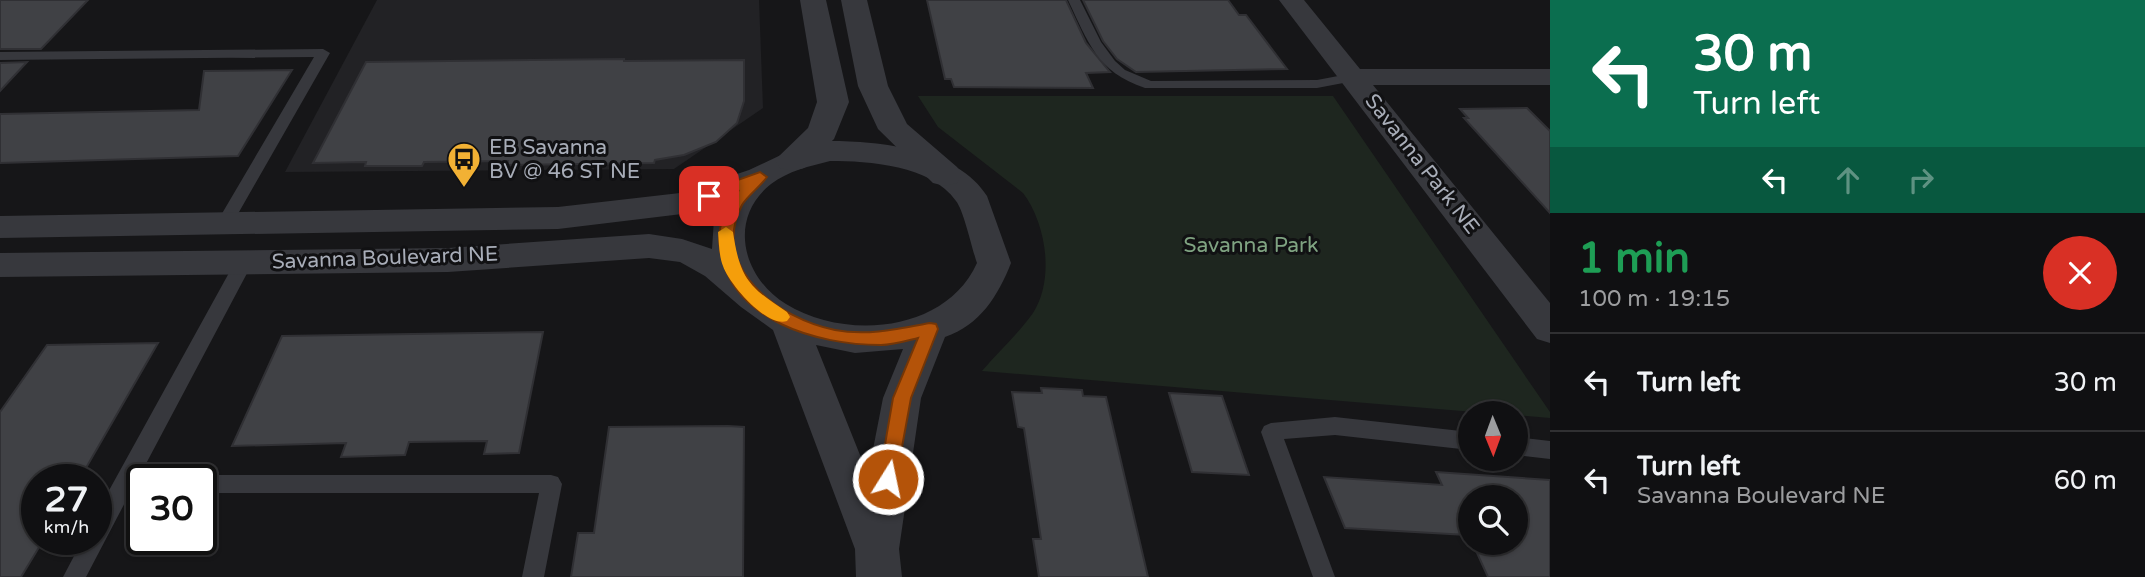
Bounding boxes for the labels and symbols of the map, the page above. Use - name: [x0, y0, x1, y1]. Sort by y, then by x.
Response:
- street label: Savanna Park NE: [1360, 89, 1484, 239]
- place label: EB Savanna BV @ 46 ST NE: [489, 135, 640, 184]
- bus stop icon: EB Savanna BV @ 46 ST NE: [445, 140, 483, 189]
- pin: [679, 166, 739, 226]
- park label: Savanna Park: [1183, 233, 1319, 258]
- street label: Savanna Boulevard NE: [271, 242, 499, 274]
- north arrow: [1458, 401, 1528, 471]
- position arrow: [851, 442, 925, 516]
- speed limit sign: 30: [126, 464, 217, 555]

